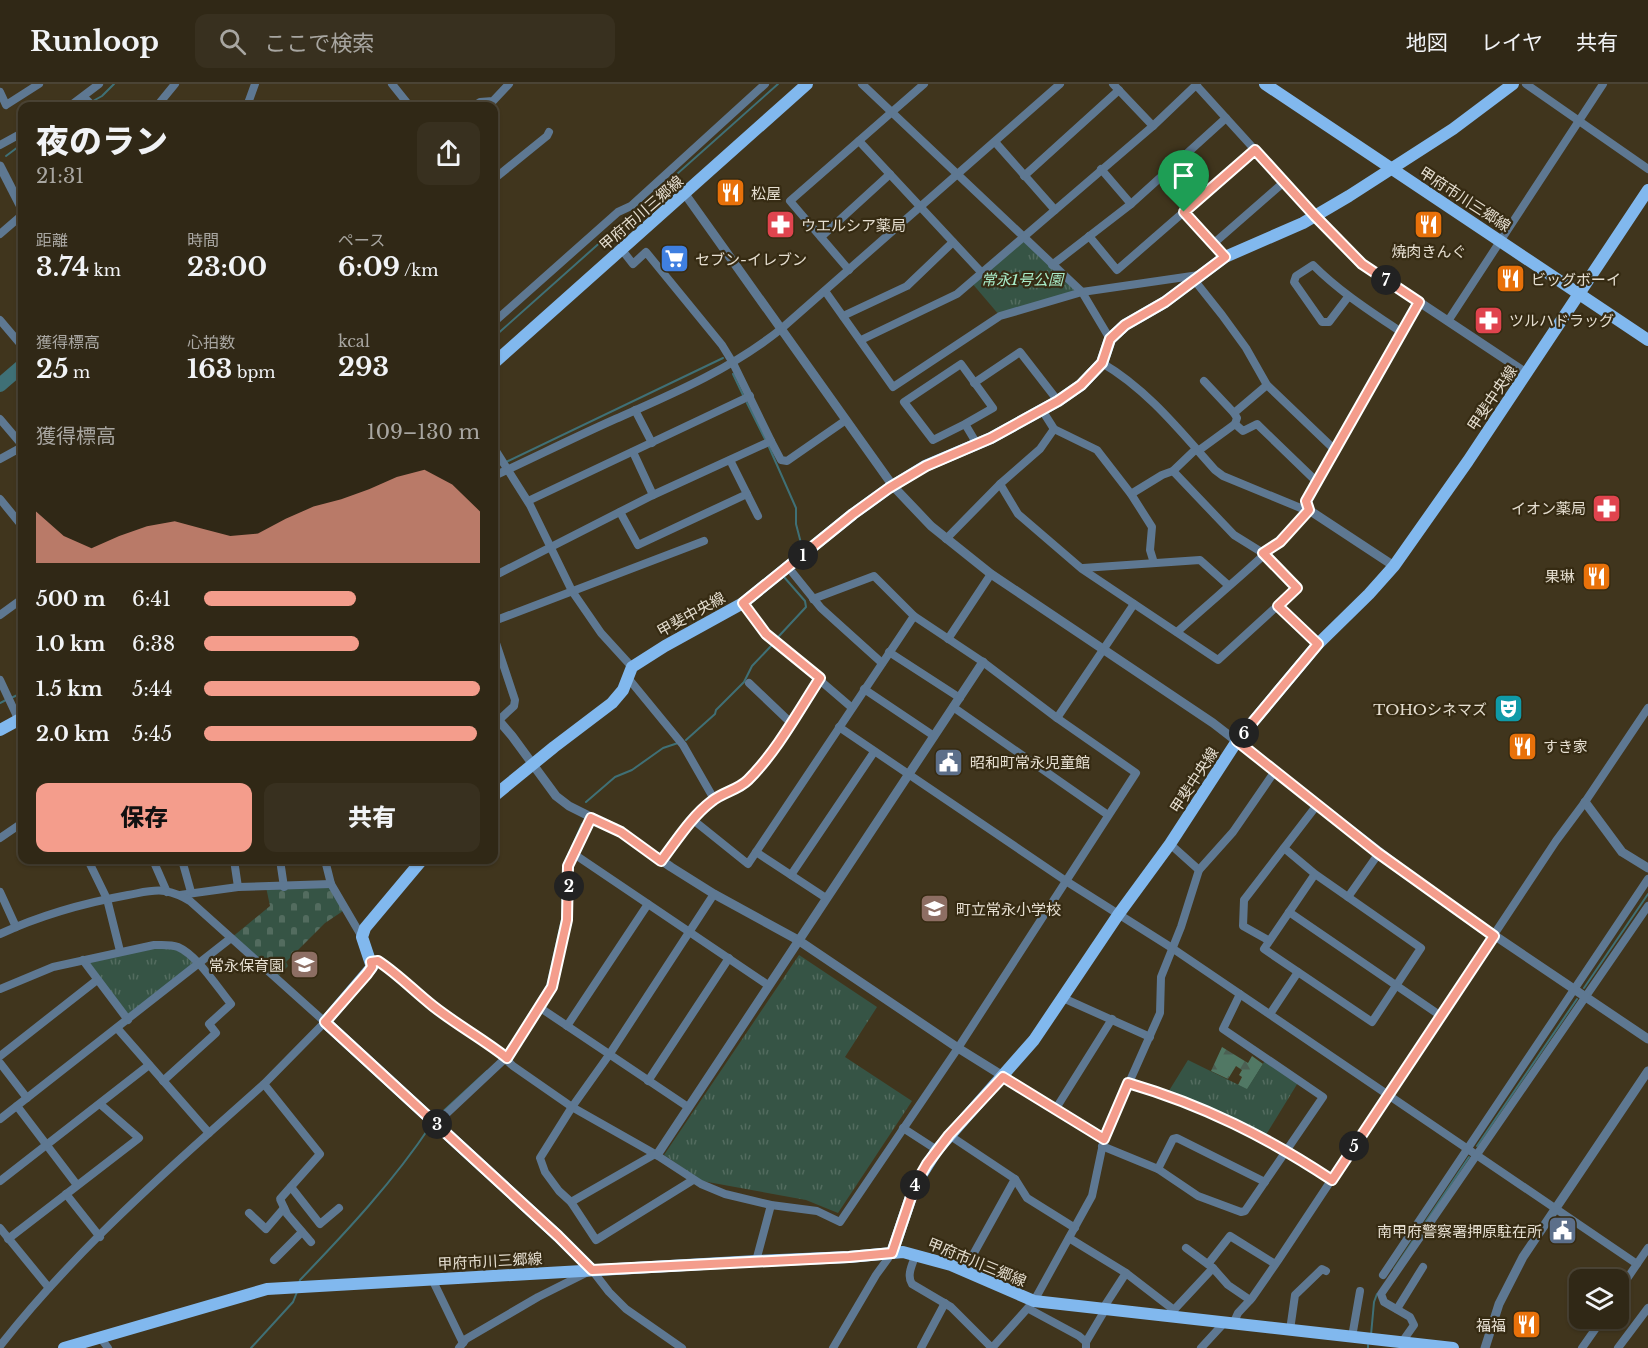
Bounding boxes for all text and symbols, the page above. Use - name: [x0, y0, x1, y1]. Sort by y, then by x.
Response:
- search box: [195, 14, 615, 68]
- text: Runloop: [30, 24, 159, 59]
- icon: search: [216, 25, 249, 58]
- text: ここで検索: [264, 30, 374, 57]
- text: 地図: [1406, 30, 1448, 56]
- text: レイヤ: [1481, 30, 1543, 56]
- text: 共有: [1576, 30, 1618, 56]
- text: 夜のラン: [36, 121, 168, 162]
- button: share: [417, 122, 480, 185]
- pin: [1158, 150, 1209, 212]
- icon: arrive: [1167, 159, 1200, 192]
- street label: 甲府市川三郷線: [1416, 162, 1514, 236]
- text: 21:31: [36, 164, 84, 188]
- street label: 甲府市川三郷線: [595, 171, 687, 255]
- restaurant icon: 松屋: [714, 177, 746, 209]
- place label: 松屋: [751, 184, 781, 203]
- restaurant icon: 焼肉きんぐ: [1413, 208, 1445, 240]
- pharmacy icon: ウエルシア薬局: [764, 209, 796, 241]
- place label: ウエルシア薬局: [801, 216, 906, 235]
- text: 距離: [36, 230, 68, 250]
- text: 時間: [187, 230, 219, 250]
- text: ペース: [338, 230, 385, 250]
- place label: 焼肉きんぐ: [1391, 242, 1467, 261]
- supermarket icon: セブン-イレブン: [658, 243, 690, 275]
- place label: セブン-イレブン: [695, 250, 807, 269]
- text: 3.74: [36, 251, 89, 283]
- text: 23:00: [187, 251, 267, 283]
- text: 6:09: [338, 251, 400, 283]
- text: km: [89, 260, 121, 280]
- text: /km: [400, 260, 438, 280]
- restaurant icon: ビッグボーイ: [1494, 263, 1526, 295]
- pin: 7: [1371, 265, 1401, 295]
- park label: 常永1号公園: [981, 270, 1065, 289]
- text: 7: [1382, 270, 1390, 290]
- place label: ビッグボーイ: [1531, 270, 1621, 289]
- pharmacy icon: ツルハドラッグ: [1472, 304, 1504, 336]
- place label: ツルハドラッグ: [1509, 311, 1614, 330]
- text: kcal: [338, 331, 370, 351]
- text: 獲得標高: [36, 332, 100, 352]
- text: 心拍数: [187, 332, 235, 352]
- text: 293: [338, 351, 389, 383]
- text: 25: [36, 353, 68, 385]
- text: 163: [187, 353, 232, 385]
- text: m: [68, 362, 90, 382]
- text: bpm: [232, 362, 276, 382]
- street label: 甲斐中央線: [1463, 362, 1521, 434]
- text: 109–130 m: [367, 420, 480, 444]
- text: 獲得標高: [36, 424, 116, 448]
- pharmacy icon: イオン薬局: [1591, 492, 1623, 524]
- place label: イオン薬局: [1511, 499, 1586, 518]
- pin: 1: [788, 540, 818, 570]
- text: 1: [800, 545, 806, 565]
- restaurant icon: 果琳: [1580, 560, 1612, 592]
- place label: 果琳: [1545, 567, 1575, 586]
- text: 500 m: [36, 587, 106, 611]
- text: 6:41: [132, 587, 171, 611]
- street label: 甲斐中央線: [654, 588, 728, 640]
- text: 1.0 km: [36, 632, 105, 656]
- text: 6:38: [132, 632, 175, 656]
- text: 1.5 km: [36, 677, 103, 701]
- text: 5:44: [132, 677, 172, 701]
- theatre icon: TOHOシネマズ: [1492, 693, 1524, 725]
- place label: TOHOシネマズ: [1373, 700, 1487, 719]
- pin: 6: [1229, 718, 1259, 748]
- text: 2.0 km: [36, 722, 110, 746]
- text: 5:45: [132, 722, 172, 746]
- text: 6: [1239, 723, 1249, 743]
- restaurant icon: すき家: [1506, 730, 1538, 762]
- place label: すき家: [1543, 737, 1588, 756]
- street label: 甲斐中央線: [1166, 743, 1222, 817]
- public building icon: 昭和町常永児童館: [933, 746, 965, 778]
- place label: 昭和町常永児童館: [970, 753, 1090, 772]
- button: 保存: [36, 783, 252, 852]
- button: 共有: [264, 783, 480, 852]
- pin: 2: [554, 871, 584, 901]
- text: 2: [564, 876, 574, 896]
- school or university icon: 町立常永小学校: [919, 893, 951, 925]
- place label: 町立常永小学校: [956, 900, 1061, 919]
- school or university icon: 常永保育園: [289, 949, 321, 981]
- place label: 常永保育園: [209, 956, 284, 975]
- pin: 3: [422, 1109, 452, 1139]
- text: 3: [432, 1114, 442, 1134]
- pin: 5: [1339, 1131, 1369, 1161]
- text: 5: [1349, 1136, 1359, 1156]
- pin: 4: [900, 1170, 930, 1200]
- text: 4: [910, 1175, 920, 1195]
- public building icon: 南甲府警察署押原駐在所: [1547, 1215, 1579, 1247]
- place label: 南甲府警察署押原駐在所: [1377, 1222, 1542, 1241]
- street label: 甲府市川三郷線: [925, 1234, 1029, 1290]
- street label: 甲府市川三郷線: [437, 1249, 543, 1273]
- map controls: [1569, 1269, 1629, 1329]
- button: layers: [1569, 1269, 1629, 1329]
- restaurant icon: 福福: [1511, 1309, 1543, 1341]
- place label: 福福: [1476, 1316, 1506, 1335]

